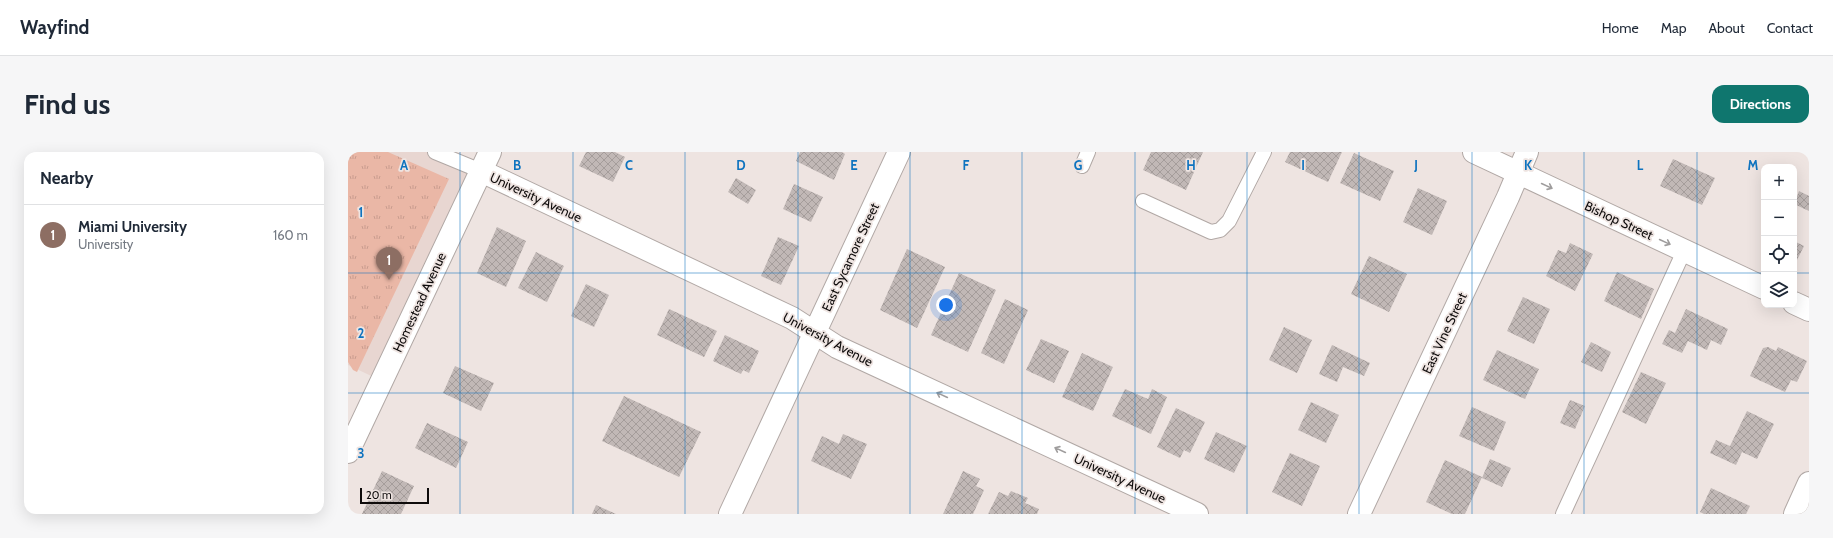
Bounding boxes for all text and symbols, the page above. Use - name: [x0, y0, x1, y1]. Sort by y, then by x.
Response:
- text: Wayfind: [20, 16, 89, 39]
- text: Home: [1602, 19, 1639, 37]
- text: Map: [1661, 19, 1686, 37]
- text: About: [1708, 19, 1745, 37]
- text: Contact: [1767, 19, 1813, 37]
- button: Directions: [1712, 85, 1809, 123]
- text: Find us: [24, 87, 110, 121]
- text: A: [400, 157, 409, 173]
- text: B: [513, 157, 521, 173]
- text: C: [625, 157, 633, 173]
- text: D: [736, 157, 746, 173]
- text: E: [850, 157, 858, 173]
- text: F: [963, 157, 970, 173]
- text: G: [1074, 157, 1083, 173]
- text: H: [1186, 157, 1196, 173]
- text: I: [1301, 157, 1305, 173]
- text: J: [1413, 157, 1418, 173]
- text: K: [1524, 157, 1533, 173]
- text: L: [1637, 157, 1644, 173]
- text: M: [1748, 157, 1759, 173]
- map controls: [1761, 164, 1797, 308]
- button: +: [1761, 164, 1797, 200]
- text: Nearby: [40, 168, 93, 188]
- street label: University Avenue: [488, 169, 585, 225]
- one-way arrow: [1541, 183, 1553, 190]
- street label: Bishop Street: [1582, 197, 1656, 243]
- street label: East Sycamore Street: [818, 200, 882, 314]
- button: −: [1761, 200, 1797, 236]
- text: 1: [359, 204, 363, 220]
- text: Miami University: [78, 218, 187, 236]
- text: 1: [51, 227, 55, 243]
- text: 160 m: [273, 227, 308, 243]
- text: University: [78, 236, 133, 252]
- button: locate: [1761, 236, 1797, 272]
- one-way arrow: [1659, 239, 1671, 246]
- pin: 1: [376, 247, 402, 280]
- street label: Homestead Avenue: [389, 249, 449, 354]
- button: layers: [1761, 272, 1797, 308]
- street label: East Vine Street: [1418, 289, 1470, 376]
- your location: [936, 295, 956, 315]
- street label: University Avenue: [780, 309, 876, 370]
- text: 2: [358, 325, 365, 341]
- one-way arrow: [936, 391, 948, 399]
- text: 3: [357, 445, 365, 461]
- one-way arrow: [1054, 446, 1066, 453]
- street label: University Avenue: [1072, 450, 1169, 506]
- scale bar: [360, 486, 429, 505]
- text: 20 m: [366, 488, 392, 502]

